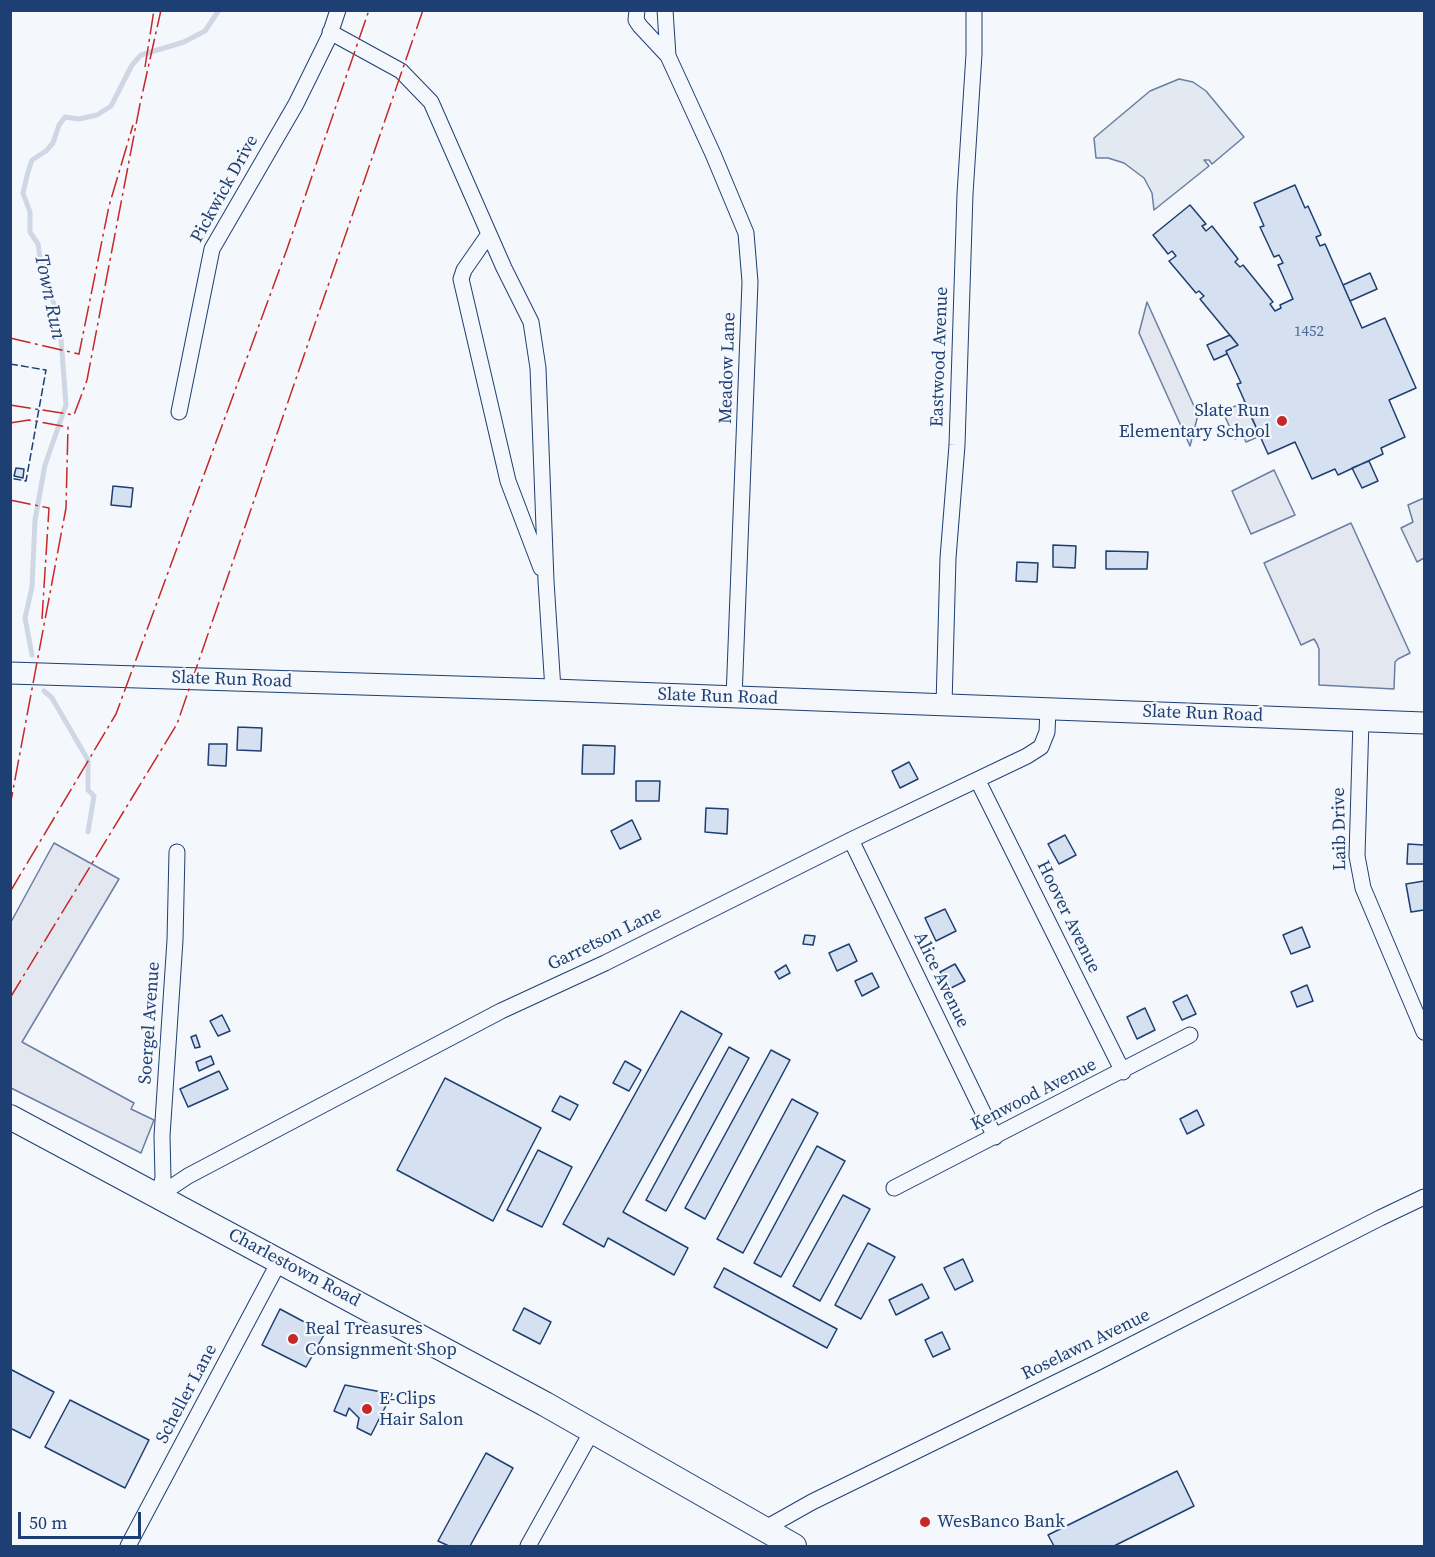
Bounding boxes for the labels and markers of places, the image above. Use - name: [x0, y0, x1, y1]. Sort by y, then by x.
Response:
- place label: Slate Run Elementary School: [1119, 400, 1270, 442]
- marker: Slate Run Elementary School: [1275, 414, 1289, 428]
- place label: Real Treasures Consignment Shop: [305, 1318, 457, 1360]
- marker: Real Treasures Consignment Shop: [286, 1332, 300, 1346]
- place label: E-Clips Hair Salon: [379, 1388, 464, 1430]
- marker: E-Clips Hair Salon: [360, 1402, 374, 1416]
- place label: WesBanco Bank: [937, 1511, 1065, 1533]
- marker: WesBanco Bank: [918, 1515, 932, 1529]

